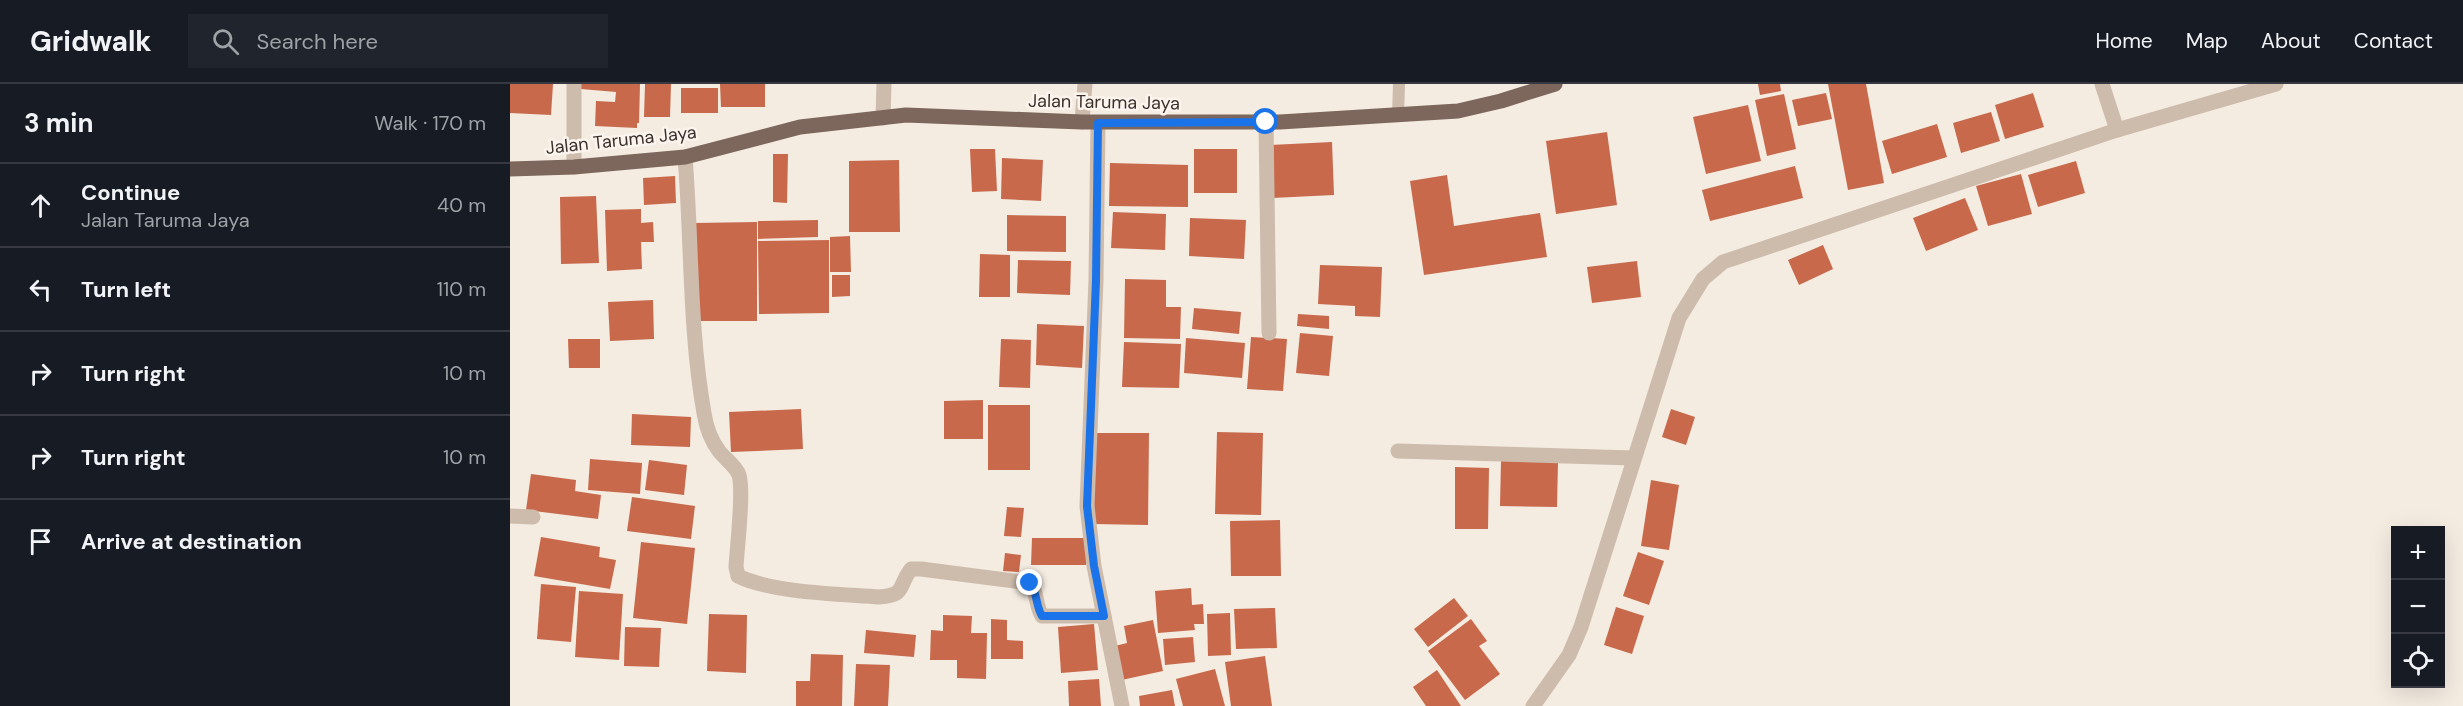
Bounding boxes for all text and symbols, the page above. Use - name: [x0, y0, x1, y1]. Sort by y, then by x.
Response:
- search box: [188, 14, 608, 68]
- text: Gridwalk: [30, 23, 152, 60]
- icon: search: [209, 25, 242, 58]
- text: Search here: [257, 27, 378, 56]
- text: Home: [2095, 27, 2153, 55]
- text: Map: [2186, 27, 2228, 55]
- text: About: [2261, 27, 2321, 55]
- text: Contact: [2354, 27, 2433, 55]
- street label: Jalan Taruma Jaya: [1028, 89, 1180, 115]
- text: 3 min: [24, 106, 93, 140]
- route start: [1252, 108, 1278, 134]
- text: Walk · 170 m: [374, 110, 486, 136]
- street label: Jalan Taruma Jaya: [544, 120, 698, 160]
- text: Continue: [81, 178, 180, 207]
- icon: ahead: [24, 189, 57, 222]
- text: 40 m: [437, 192, 486, 218]
- text: Jalan Taruma Jaya: [81, 207, 250, 233]
- icon: left: [24, 273, 57, 306]
- text: Turn left: [81, 275, 171, 304]
- text: 110 m: [437, 276, 486, 302]
- icon: right: [24, 357, 57, 390]
- text: Turn right: [81, 359, 186, 388]
- text: 10 m: [443, 360, 486, 386]
- icon: right: [24, 441, 57, 474]
- text: Turn right: [81, 443, 186, 472]
- text: 10 m: [443, 444, 486, 470]
- icon: arrive: [24, 525, 57, 558]
- map controls: [2391, 526, 2445, 688]
- button: +: [2391, 526, 2445, 580]
- text: Arrive at destination: [81, 527, 302, 556]
- route end: [1016, 569, 1042, 595]
- button: −: [2391, 580, 2445, 634]
- button: locate: [2391, 634, 2445, 688]

